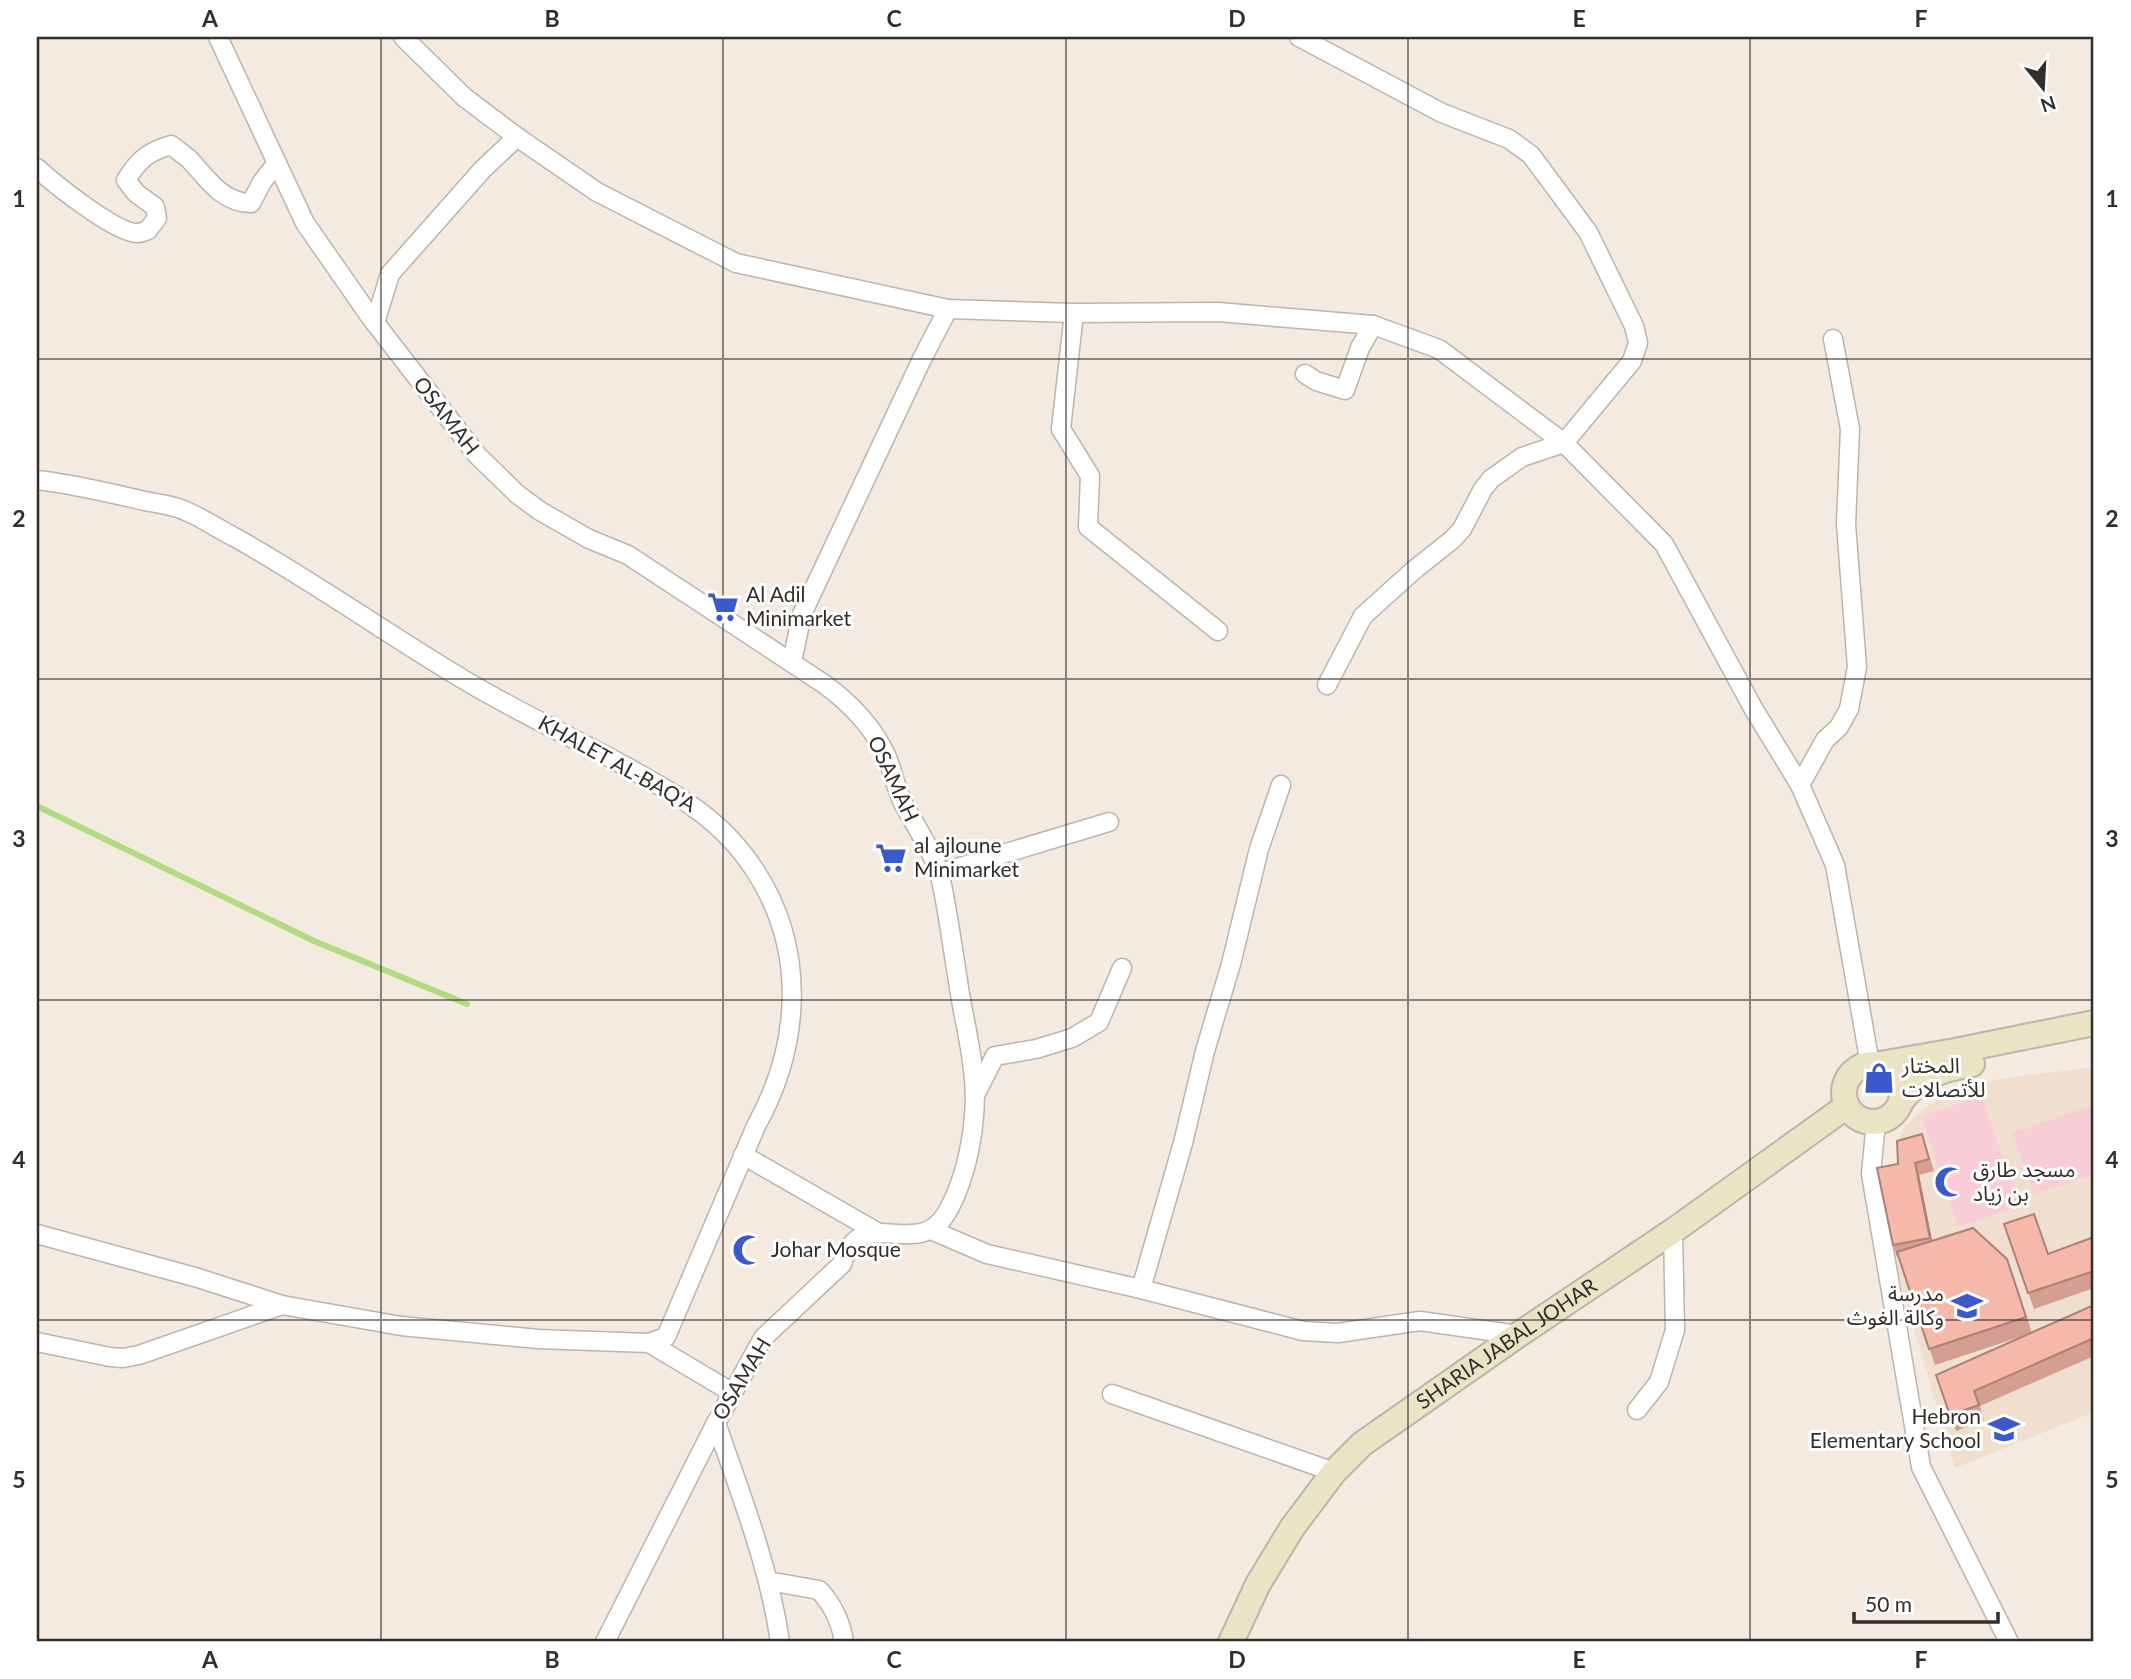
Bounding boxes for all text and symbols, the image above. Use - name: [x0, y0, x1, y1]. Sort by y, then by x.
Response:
- text: A: [201, 4, 219, 32]
- text: B: [544, 4, 560, 32]
- text: C: [886, 4, 902, 32]
- text: D: [1228, 4, 1246, 32]
- text: E: [1572, 4, 1586, 32]
- text: F: [1914, 4, 1928, 32]
- north arrow: [2008, 52, 2078, 122]
- text: N: [2038, 91, 2059, 118]
- text: 1: [12, 184, 26, 212]
- text: 1: [2105, 184, 2119, 212]
- street label: OSAMAH: [409, 371, 485, 459]
- text: 2: [12, 504, 26, 532]
- text: 2: [2105, 504, 2119, 532]
- place label: Al Adil Minimarket: [746, 581, 852, 630]
- supermarket icon: Al Adil Minimarket: [706, 590, 740, 624]
- street label: KHALET AL-BAQ'A: [535, 709, 701, 817]
- street label: OSAMAH: [864, 731, 925, 825]
- text: 3: [12, 824, 26, 852]
- text: 3: [2105, 824, 2119, 852]
- place label: al ajloune Minimarket: [914, 832, 1020, 881]
- supermarket icon: al ajloune Minimarket: [874, 841, 908, 875]
- place label: المختار للأتصالات: [1901, 1052, 1985, 1101]
- shop icon: المختار للأتصالات: [1862, 1061, 1896, 1095]
- text: 4: [12, 1145, 26, 1173]
- text: 4: [2105, 1145, 2119, 1173]
- place label: مسجد طارق بن زياد: [1973, 1156, 2075, 1206]
- mosque icon: مسجد طارق بن زياد: [1933, 1165, 1967, 1199]
- mosque icon: Johar Mosque: [731, 1233, 765, 1267]
- place label: Johar Mosque: [771, 1236, 901, 1261]
- street label: SHARIA JABAL JOHAR: [1411, 1271, 1602, 1413]
- place label: مدرسة وكالة الغوث: [1847, 1280, 1944, 1330]
- school or university icon: مدرسة وكالة الغوث: [1950, 1289, 1984, 1323]
- street label: OSAMAH: [706, 1332, 775, 1424]
- place label: Hebron Elementary School: [1810, 1403, 1981, 1452]
- school or university icon: Hebron Elementary School: [1987, 1412, 2021, 1446]
- text: 5: [12, 1465, 26, 1493]
- text: 5: [2105, 1465, 2119, 1493]
- scale bar: [1854, 1581, 1998, 1625]
- text: 50 m: [1865, 1591, 1912, 1616]
- text: A: [201, 1645, 219, 1673]
- text: B: [544, 1645, 560, 1673]
- text: C: [886, 1645, 902, 1673]
- text: D: [1228, 1645, 1246, 1673]
- text: E: [1572, 1645, 1586, 1673]
- text: F: [1914, 1645, 1928, 1673]

